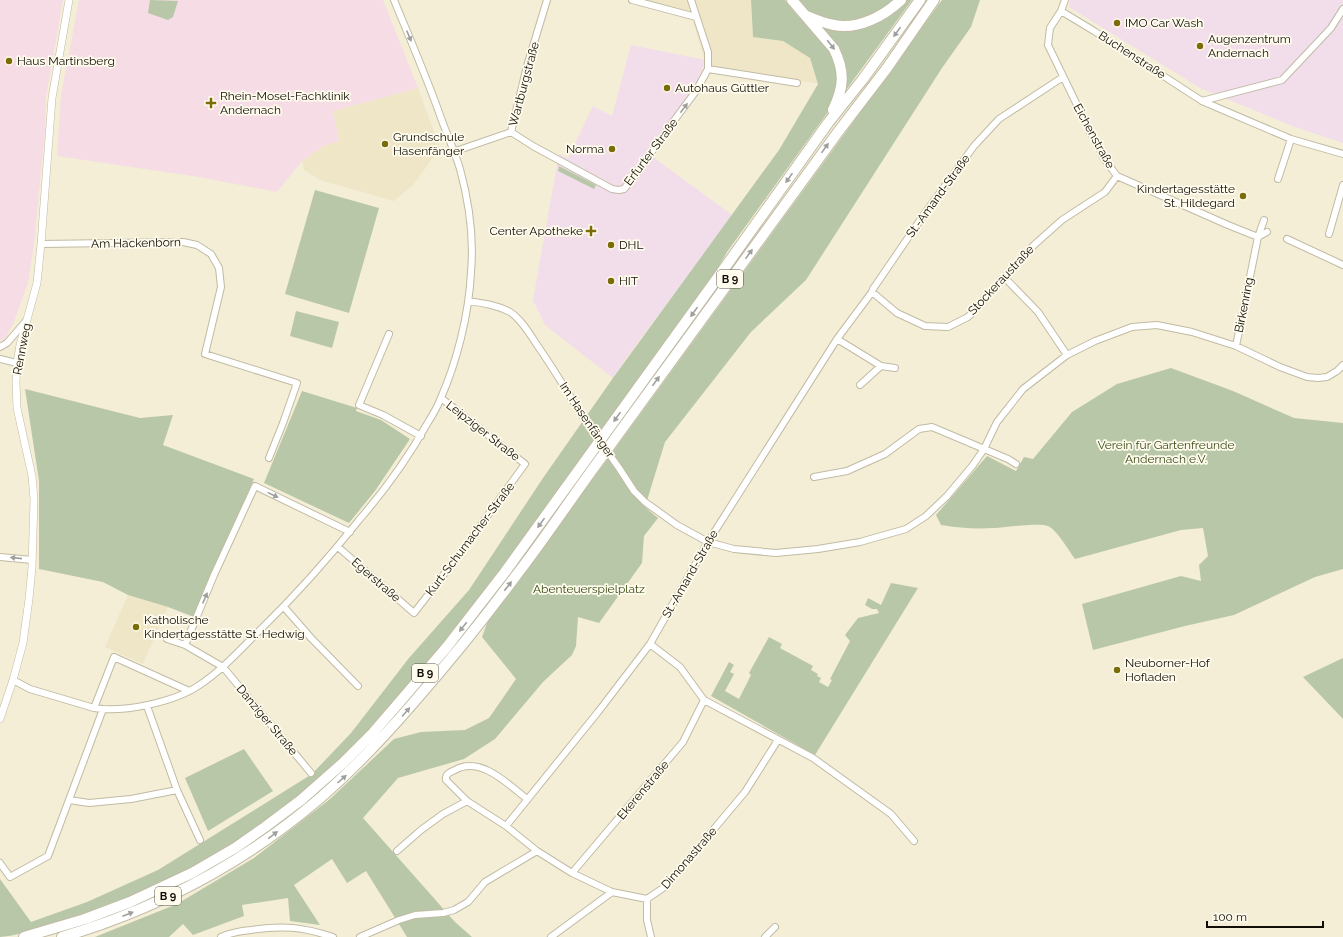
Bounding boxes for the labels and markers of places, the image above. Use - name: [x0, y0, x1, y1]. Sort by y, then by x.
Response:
- place label: IMO Car Wash: [1125, 16, 1203, 30]
- marker: IMO Car Wash: [1112, 18, 1122, 28]
- place label: Augenzentrum Andernach: [1208, 32, 1291, 60]
- marker: Augenzentrum Andernach: [1195, 41, 1205, 51]
- place label: Haus Martinsberg: [17, 54, 115, 68]
- marker: Haus Martinsberg: [4, 56, 14, 66]
- place label: Autohaus Güttler: [675, 81, 770, 95]
- marker: Autohaus Güttler: [662, 83, 672, 93]
- place label: Rhein-Mosel-Fachklinik Andernach: [220, 89, 350, 117]
- marker: Rhein-Mosel-Fachklinik Andernach: [205, 97, 217, 109]
- place label: Grundschule Hasenfänger: [393, 130, 465, 158]
- marker: Grundschule Hasenfänger: [380, 139, 390, 149]
- place label: Norma: [566, 142, 604, 156]
- marker: Norma: [607, 144, 617, 154]
- place label: Kindertagesstätte St. Hildegard: [1137, 182, 1235, 210]
- marker: Kindertagesstätte St. Hildegard: [1238, 191, 1248, 201]
- place label: Center Apotheke: [490, 224, 583, 238]
- marker: Center Apotheke: [586, 226, 596, 236]
- place label: DHL: [619, 238, 643, 252]
- marker: DHL: [606, 240, 616, 250]
- place label: HIT: [619, 274, 639, 288]
- marker: HIT: [606, 276, 616, 286]
- place label: Katholische Kindertagesstätte St. Hedwig: [144, 613, 305, 641]
- marker: Katholische Kindertagesstätte St. Hedwig: [131, 622, 141, 632]
- place label: Neuborner-Hof Hofladen: [1125, 656, 1211, 684]
- marker: Neuborner-Hof Hofladen: [1112, 665, 1122, 675]

